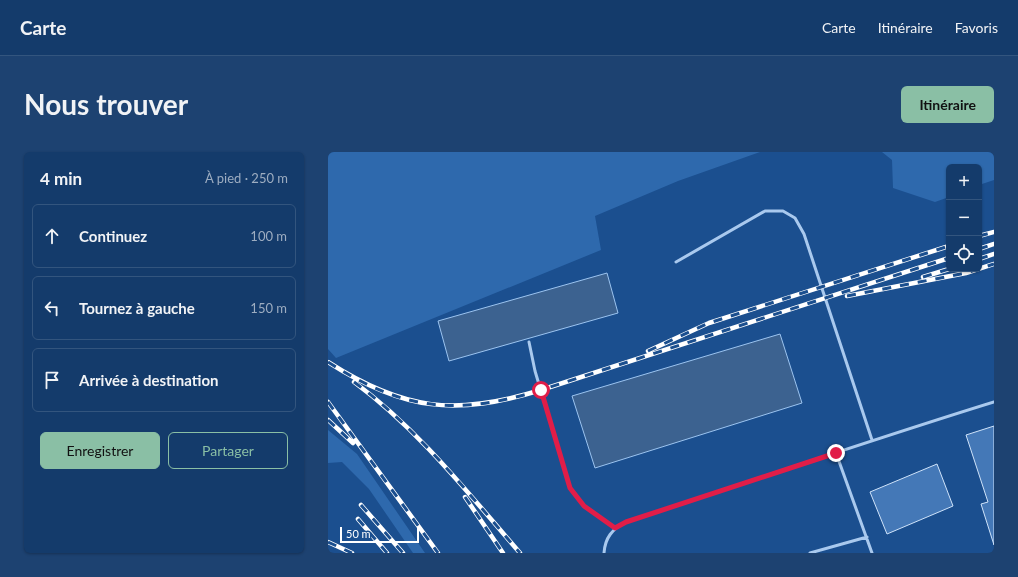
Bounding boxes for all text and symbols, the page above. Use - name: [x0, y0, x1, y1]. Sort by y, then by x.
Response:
- text: Carte: [20, 16, 66, 39]
- text: Carte: [822, 19, 856, 36]
- text: Itinéraire: [878, 19, 933, 36]
- text: Favoris: [955, 19, 998, 36]
- button: Itinéraire: [901, 86, 994, 123]
- text: Nous trouver: [24, 87, 188, 121]
- map controls: [946, 164, 982, 272]
- button: +: [946, 164, 982, 200]
- text: 4 min: [40, 168, 82, 189]
- text: À pied · 250 m: [205, 170, 288, 186]
- button: −: [946, 200, 982, 236]
- icon: ahead: [41, 225, 63, 247]
- text: Continuez: [79, 227, 147, 245]
- text: 100 m: [250, 228, 287, 244]
- button: locate: [946, 236, 982, 272]
- icon: left: [41, 297, 63, 319]
- text: Tournez à gauche: [79, 299, 195, 317]
- text: 150 m: [250, 300, 287, 316]
- icon: arrive: [41, 369, 63, 391]
- text: Arrivée à destination: [79, 371, 218, 389]
- route start: [532, 381, 550, 399]
- button: Enregistrer: [40, 432, 160, 469]
- button: Partager: [168, 432, 288, 469]
- route end: [827, 444, 845, 462]
- scale bar: [340, 525, 419, 544]
- text: 50 m: [346, 527, 371, 540]

